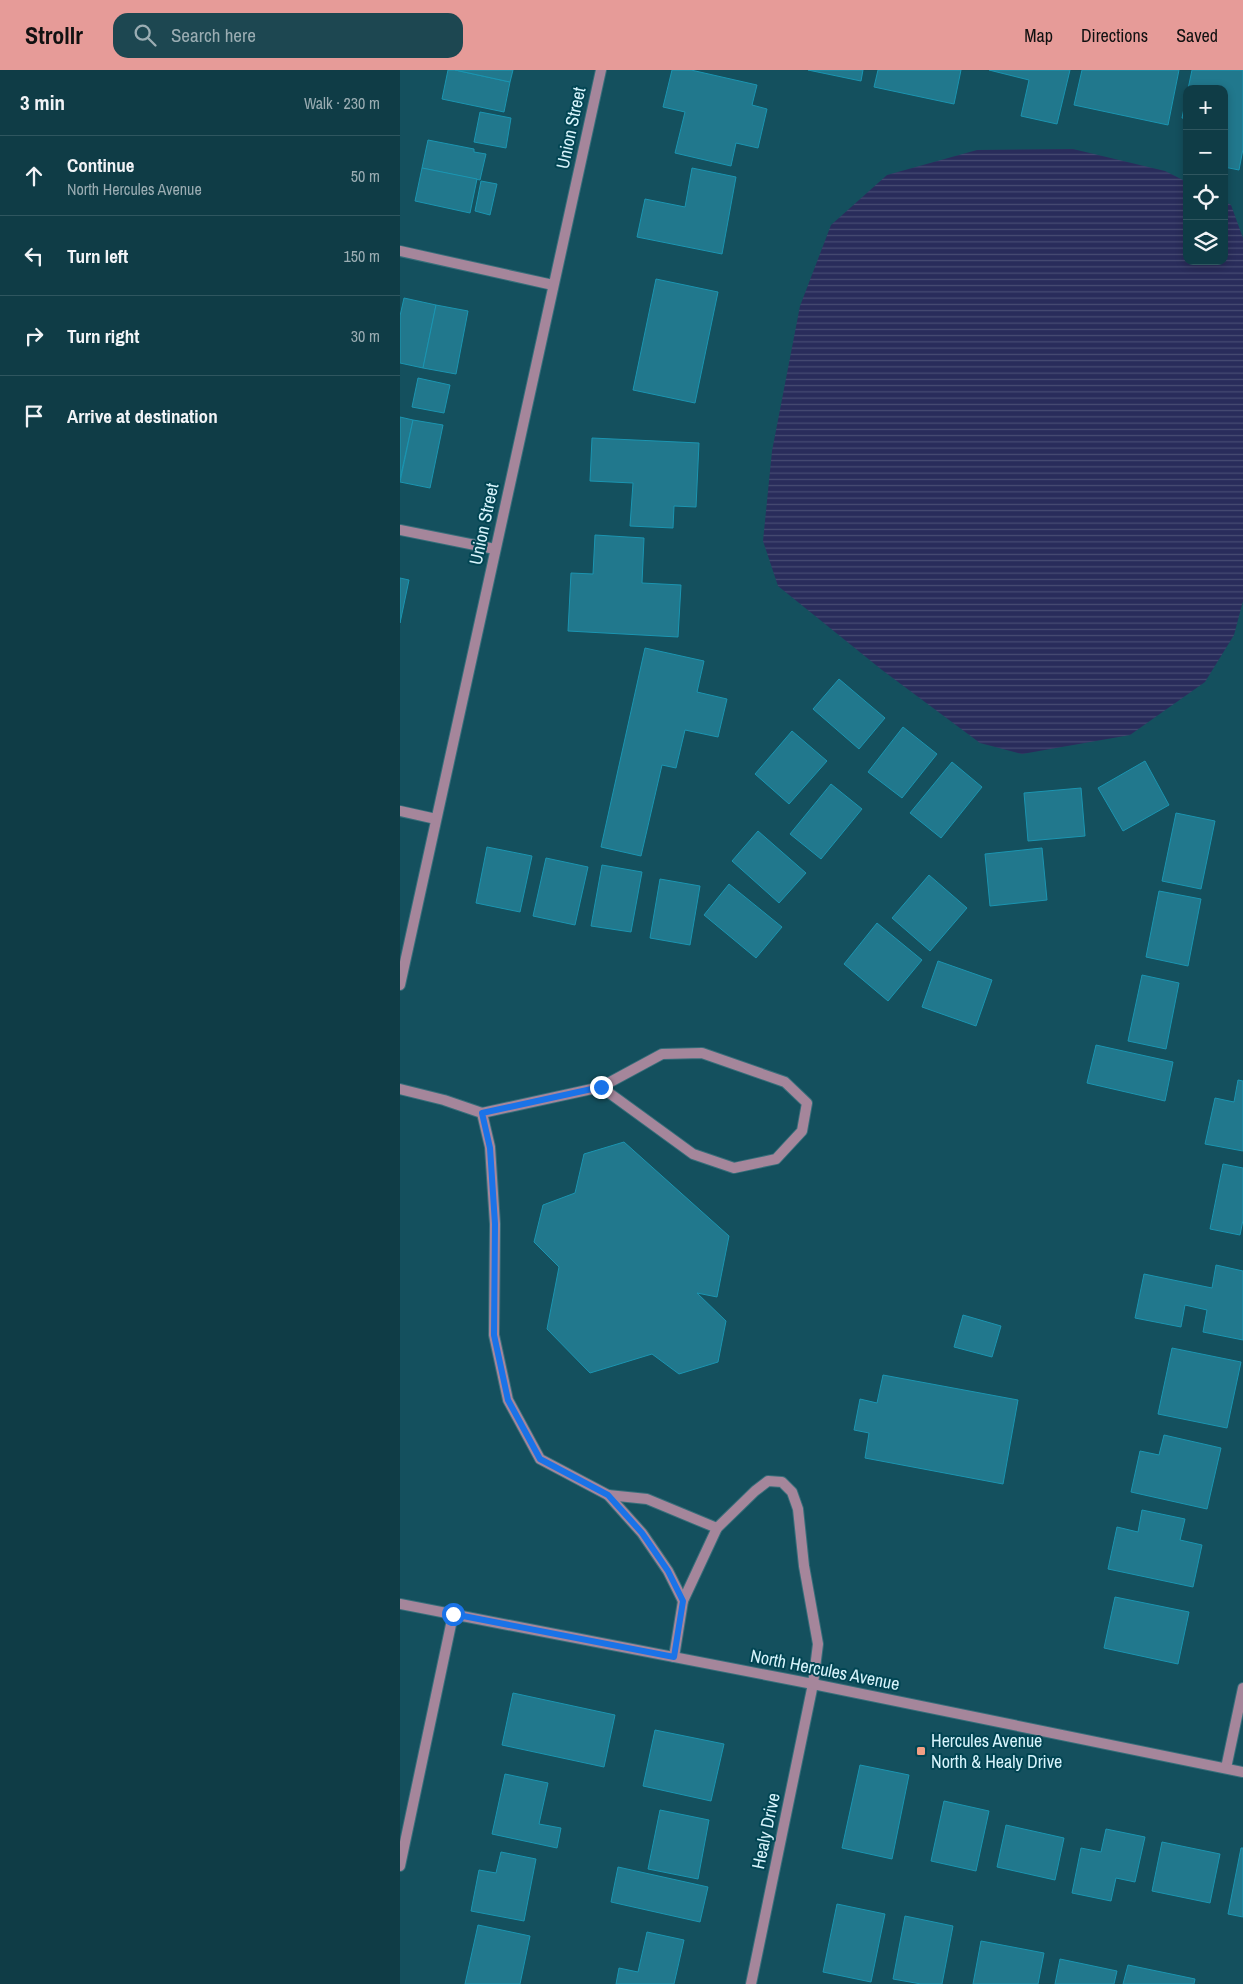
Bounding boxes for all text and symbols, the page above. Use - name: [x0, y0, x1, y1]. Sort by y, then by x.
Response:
- search box: [113, 13, 463, 58]
- text: Strollr: [25, 19, 83, 51]
- icon: search: [131, 21, 159, 49]
- text: Search here: [171, 22, 256, 48]
- text: Map: [1024, 23, 1053, 48]
- text: Directions: [1081, 23, 1148, 48]
- text: Saved: [1176, 23, 1218, 48]
- street label: Union Street: [550, 85, 591, 171]
- map controls: [1183, 85, 1228, 265]
- button: +: [1183, 85, 1228, 130]
- text: 3 min: [20, 88, 65, 117]
- text: Walk · 230 m: [304, 92, 380, 114]
- button: −: [1183, 130, 1228, 175]
- text: Continue: [67, 152, 135, 178]
- icon: ahead: [20, 162, 48, 190]
- text: 50 m: [351, 165, 380, 187]
- button: locate: [1183, 175, 1228, 220]
- text: North Hercules Avenue: [67, 178, 202, 200]
- button: layers: [1183, 220, 1228, 265]
- icon: left: [20, 242, 48, 270]
- text: Turn left: [67, 243, 128, 269]
- text: 150 m: [344, 245, 380, 267]
- icon: right: [20, 322, 48, 350]
- text: Turn right: [67, 323, 139, 349]
- text: 30 m: [351, 325, 380, 347]
- icon: arrive: [20, 402, 48, 430]
- text: Arrive at destination: [67, 403, 218, 429]
- street label: Union Street: [463, 481, 504, 567]
- route end: [590, 1076, 613, 1099]
- route start: [442, 1603, 465, 1626]
- street label: North Hercules Avenue: [748, 1643, 902, 1696]
- place label: Hercules Avenue North & Healy Drive: [931, 1728, 1062, 1774]
- marker: Hercules Avenue North & Healy Drive: [915, 1745, 927, 1757]
- street label: Healy Drive: [745, 1791, 786, 1871]

